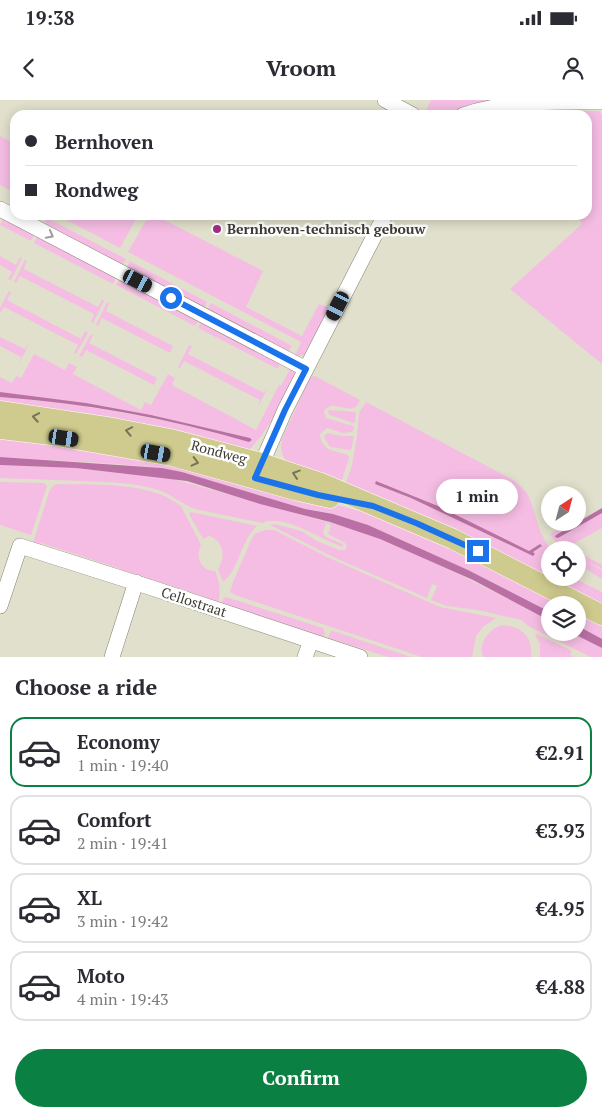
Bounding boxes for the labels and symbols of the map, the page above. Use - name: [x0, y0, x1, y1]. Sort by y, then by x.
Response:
- place label: Bernhoven-technisch gebouw: [227, 219, 426, 238]
- marker: Bernhoven-technisch gebouw: [211, 223, 223, 235]
- one-way arrow: [45, 229, 54, 239]
- car: [121, 268, 154, 294]
- route start: [160, 287, 182, 309]
- car: [324, 289, 351, 323]
- one-way arrow: [32, 413, 41, 423]
- one-way arrow: [124, 427, 133, 437]
- car: [48, 428, 79, 448]
- street label: Rondweg: [189, 435, 250, 468]
- car: [139, 443, 172, 463]
- one-way arrow: [190, 456, 198, 466]
- one-way arrow: [292, 470, 300, 480]
- callout: 1 min: [437, 478, 519, 514]
- north arrow: [541, 486, 586, 531]
- route end: [467, 540, 489, 562]
- street label: Cellostraat: [159, 582, 230, 621]

